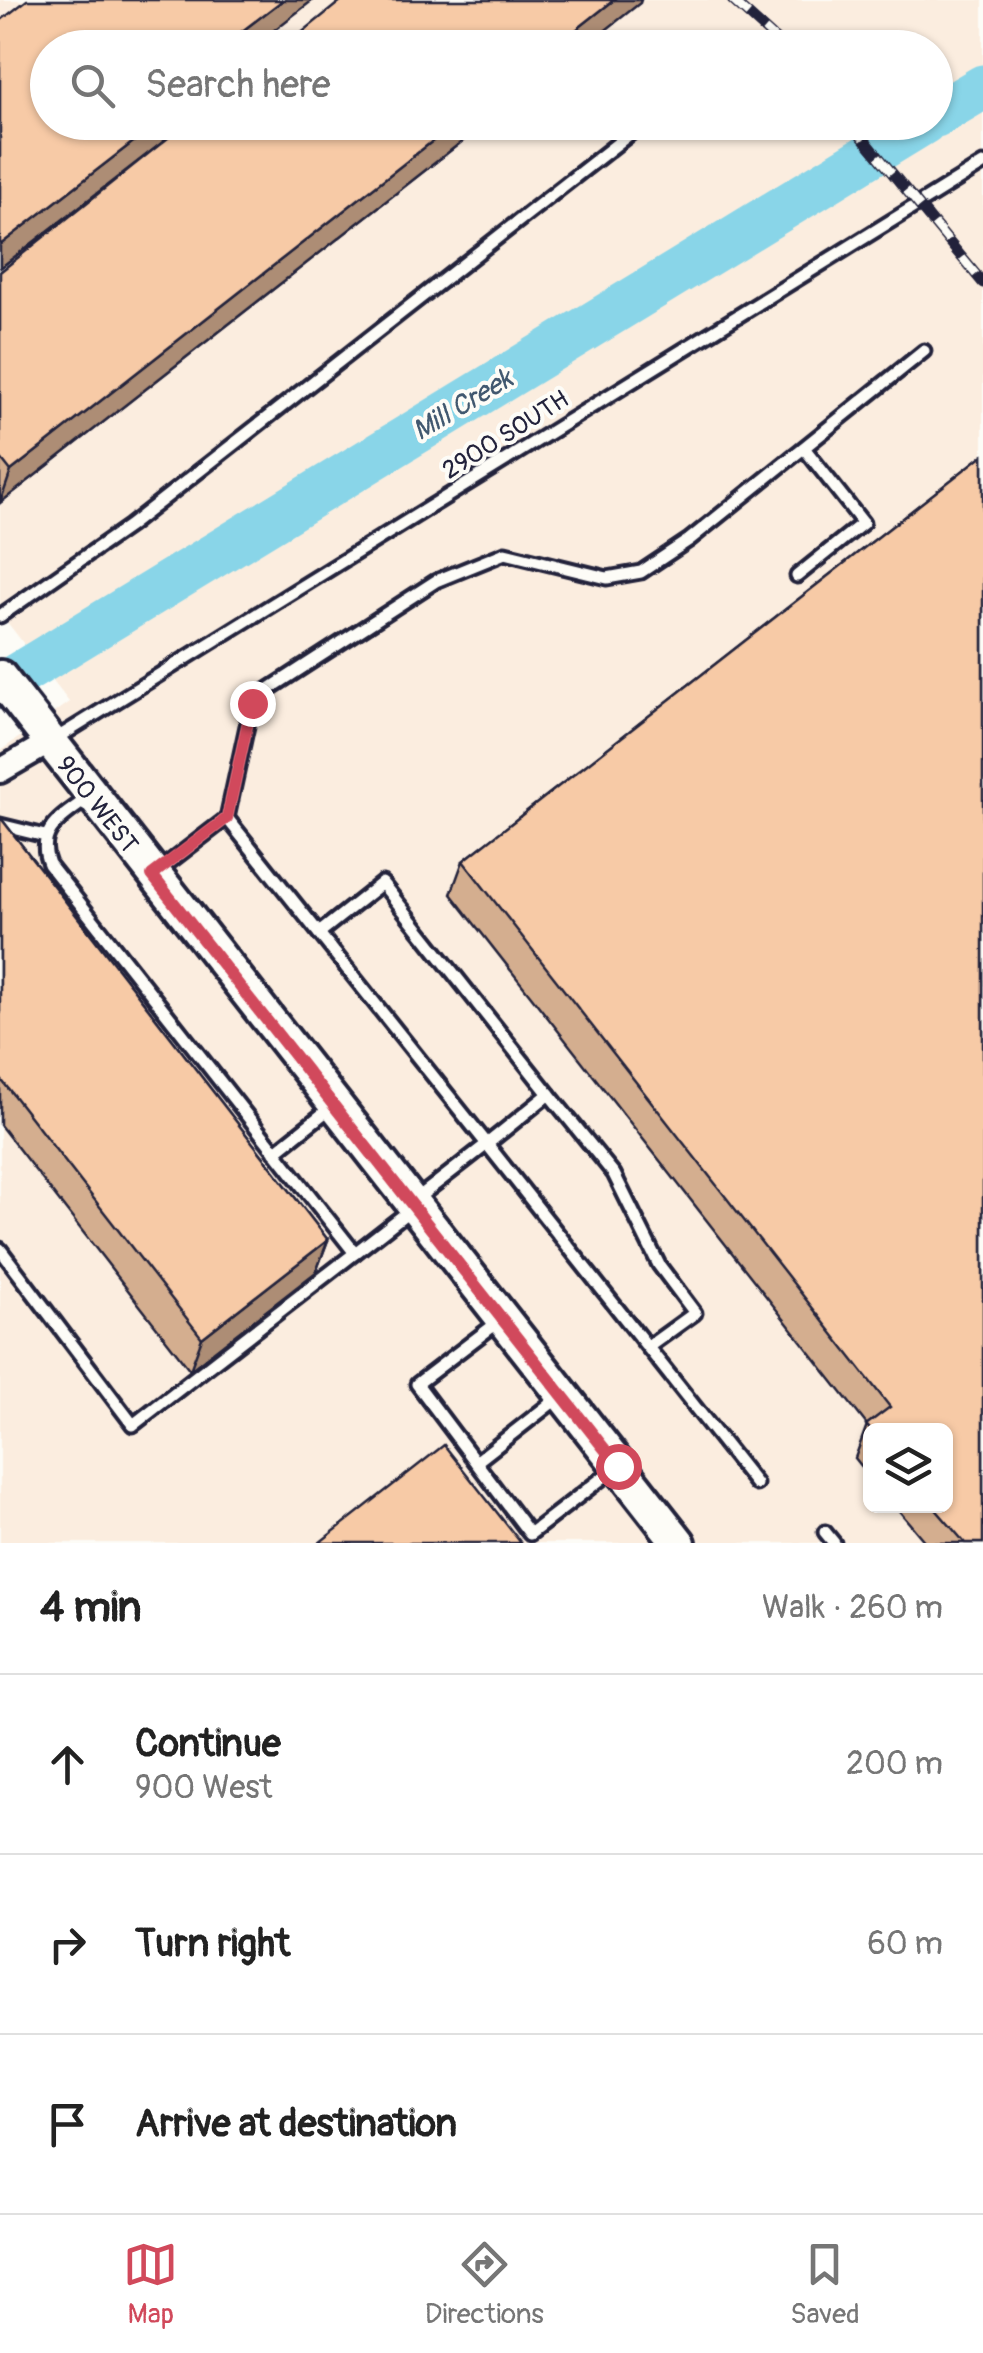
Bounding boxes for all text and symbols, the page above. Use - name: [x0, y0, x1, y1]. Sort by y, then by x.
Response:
- search box: [30, 30, 953, 140]
- icon: search: [65, 58, 120, 113]
- text: Search here: [145, 61, 331, 109]
- water label: Mill Creek: [406, 361, 521, 449]
- street label: 2900 SOUTH: [437, 384, 575, 486]
- route end: [230, 681, 276, 727]
- street label: 900 WEST: [49, 750, 145, 860]
- map controls: [863, 1423, 953, 1513]
- button: layers: [863, 1423, 953, 1513]
- route start: [596, 1444, 642, 1490]
- text: 4 min: [40, 1582, 142, 1634]
- text: Walk · 260 m: [762, 1588, 943, 1628]
- text: Continue: [135, 1720, 281, 1768]
- icon: ahead: [40, 1737, 95, 1792]
- text: 200 m: [846, 1744, 943, 1784]
- text: 900 West: [135, 1768, 272, 1808]
- icon: right: [40, 1917, 95, 1972]
- text: Turn right: [135, 1920, 290, 1968]
- text: 60 m: [867, 1924, 943, 1964]
- icon: arrive: [40, 2097, 95, 2152]
- text: Arrive at destination: [135, 2100, 457, 2148]
- tab: Map: [123, 2237, 178, 2332]
- tab: Directions: [425, 2237, 544, 2332]
- tab: Saved: [790, 2237, 860, 2332]

